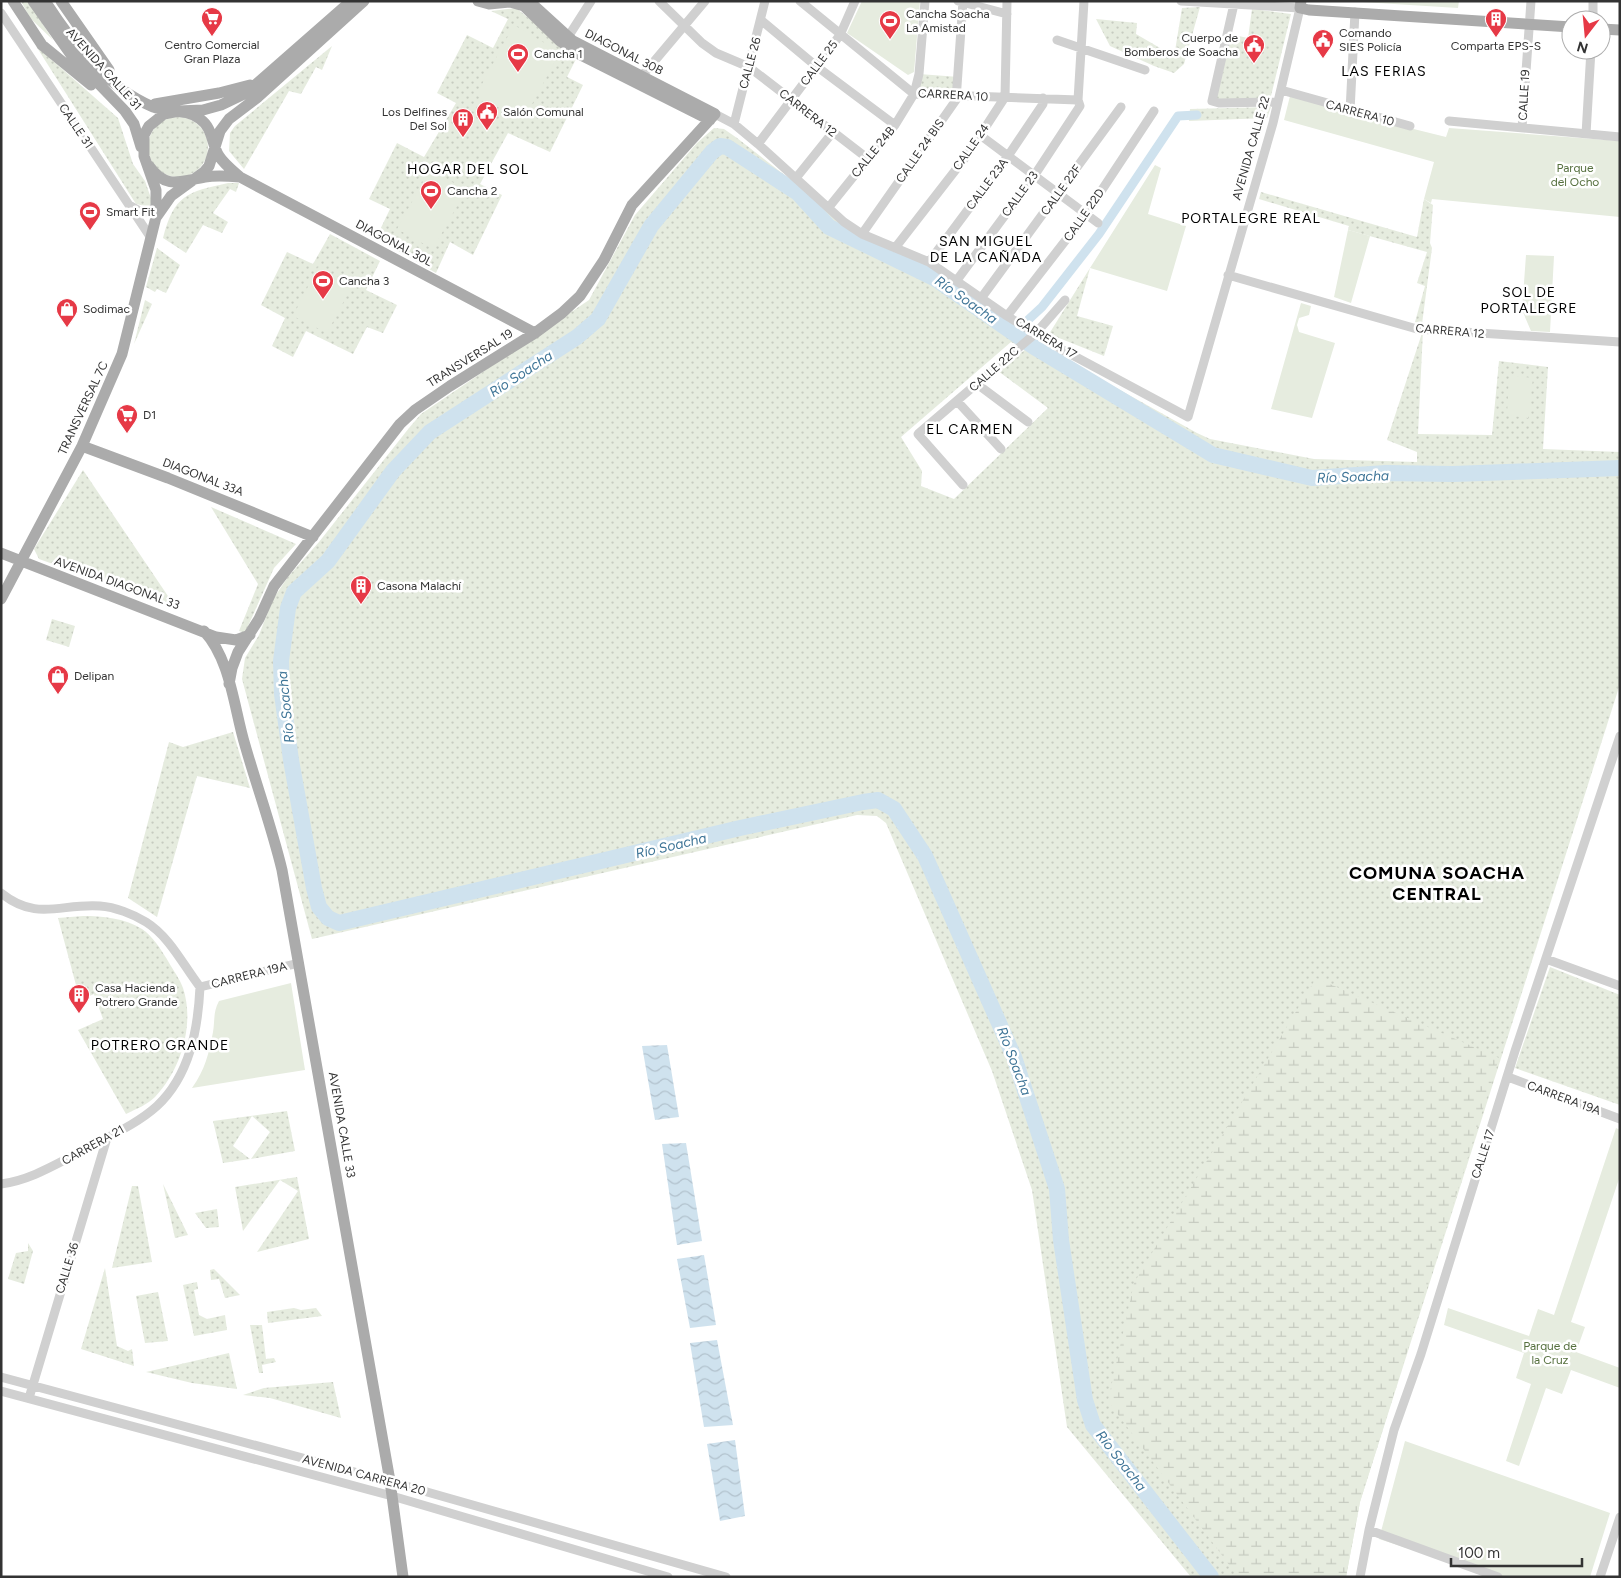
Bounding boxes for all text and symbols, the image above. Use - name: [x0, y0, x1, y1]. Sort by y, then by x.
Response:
- supermarket icon: Centro Comercial Gran Plaza: [200, 6, 224, 37]
- place label: Cancha Soacha La Amistad: [906, 7, 990, 35]
- building icon: Comparta EPS-S: [1484, 7, 1508, 38]
- sports icon: Cancha Soacha La Amistad: [878, 9, 902, 40]
- north arrow: [1561, 10, 1611, 60]
- street label: AVENIDA CALLE 31: [63, 25, 145, 113]
- street label: DIAGONAL 30B: [583, 26, 665, 78]
- place label: Comando SIES Policía: [1339, 26, 1402, 54]
- public building icon: Comando SIES Policía: [1311, 28, 1335, 59]
- place label: Cuerpo de Bomberos de Soacha: [1124, 31, 1238, 59]
- public building icon: Cuerpo de Bomberos de Soacha: [1242, 33, 1266, 64]
- street label: CALLE 26: [736, 35, 764, 90]
- text: N: [1575, 37, 1590, 57]
- place label: Centro Comercial Gran Plaza: [165, 38, 259, 66]
- street label: CALLE 25: [797, 38, 841, 88]
- place label: Comparta EPS-S: [1451, 39, 1541, 53]
- sports icon: Cancha 1: [506, 42, 530, 73]
- place label: Cancha 1: [534, 47, 583, 61]
- district label: LAS FERIAS: [1341, 63, 1427, 80]
- street label: CALLE 19: [1516, 69, 1532, 121]
- street label: CARRERA 12: [776, 86, 840, 140]
- street label: CARRERA 10: [918, 86, 989, 104]
- street label: AVENIDA CALLE 22: [1229, 94, 1273, 202]
- street label: CARRERA 10: [1324, 97, 1396, 129]
- public building icon: Salón Comunal: [475, 100, 499, 131]
- street label: CALLE 31: [56, 101, 96, 151]
- place label: Los Delfines Del Sol: [382, 105, 447, 133]
- place label: Salón Comunal: [503, 105, 584, 119]
- building icon: Los Delfines Del Sol: [451, 107, 475, 138]
- street label: CALLE 24 BIS: [893, 117, 947, 185]
- street label: CALLE 24: [950, 121, 992, 173]
- street label: CALLE 24B: [848, 124, 898, 180]
- street label: CALLE 23A: [963, 156, 1011, 212]
- district label: HOGAR DEL SOL: [407, 161, 529, 178]
- park label: Parque del Ocho: [1551, 161, 1599, 189]
- street label: CALLE 22F: [1038, 162, 1084, 218]
- street label: CALLE 23: [999, 169, 1041, 219]
- sports icon: Cancha 2: [419, 179, 443, 210]
- place label: Cancha 2: [447, 184, 497, 198]
- street label: CALLE 22D: [1061, 186, 1107, 244]
- sports icon: Smart Fit: [78, 200, 102, 231]
- place label: Smart Fit: [106, 205, 156, 219]
- district label: PORTALEGRE REAL: [1181, 210, 1321, 227]
- street label: DIAGONAL 30L: [353, 217, 435, 269]
- district label: SAN MIGUEL DE LA CAÑADA: [930, 233, 1042, 266]
- sports icon: Cancha 3: [311, 269, 335, 300]
- water label: Río Soacha: [932, 272, 1000, 328]
- place label: Cancha 3: [339, 274, 389, 288]
- district label: SOL DE PORTALEGRE: [1480, 284, 1578, 317]
- shop icon: Sodimac: [55, 297, 79, 328]
- place label: Sodimac: [83, 302, 130, 316]
- street label: CARRERA 17: [1013, 314, 1080, 362]
- street label: CARRERA 12: [1415, 321, 1485, 341]
- street label: TRANSVERSAL 19: [425, 326, 516, 390]
- street label: CALLE 22C: [966, 343, 1022, 394]
- water label: Río Soacha: [486, 347, 556, 401]
- street label: TRANSVERSAL 7C: [55, 359, 111, 457]
- supermarket icon: D1: [115, 403, 139, 434]
- place label: D1: [143, 408, 156, 422]
- district label: EL CARMEN: [926, 421, 1014, 438]
- street label: DIAGONAL 33A: [161, 455, 245, 499]
- water label: Río Soacha: [1317, 467, 1389, 487]
- street label: AVENIDA DIAGONAL 33: [52, 554, 182, 612]
- building icon: Casona Malachí: [349, 574, 373, 605]
- place label: Casona Malachí: [377, 579, 462, 593]
- shop icon: Delipan: [46, 664, 70, 695]
- place label: Delipan: [74, 669, 114, 683]
- water label: Río Soacha: [274, 670, 298, 744]
- water label: Río Soacha: [634, 830, 708, 862]
- district label: COMUNA SOACHA CENTRAL: [1349, 862, 1525, 905]
- street label: CARRERA 19A: [210, 959, 288, 991]
- place label: Casa Hacienda Potrero Grande: [95, 981, 178, 1009]
- building icon: Casa Hacienda Potrero Grande: [67, 983, 91, 1014]
- water label: Río Soacha: [993, 1024, 1035, 1098]
- district label: POTRERO GRANDE: [91, 1037, 229, 1054]
- street label: AVENIDA CALLE 33: [326, 1071, 358, 1179]
- street label: CARRERA 19A: [1525, 1078, 1603, 1118]
- street label: CARRERA 21: [59, 1122, 127, 1168]
- street label: CALLE 17: [1469, 1127, 1498, 1180]
- street label: CALLE 36: [53, 1241, 81, 1295]
- park label: Parque de la Cruz: [1523, 1339, 1577, 1367]
- water label: Río Soacha: [1092, 1427, 1150, 1495]
- street label: AVENIDA CARRERA 20: [301, 1452, 427, 1498]
- scale bar: [1451, 1536, 1582, 1568]
- text: 100 m: [1458, 1544, 1500, 1562]

